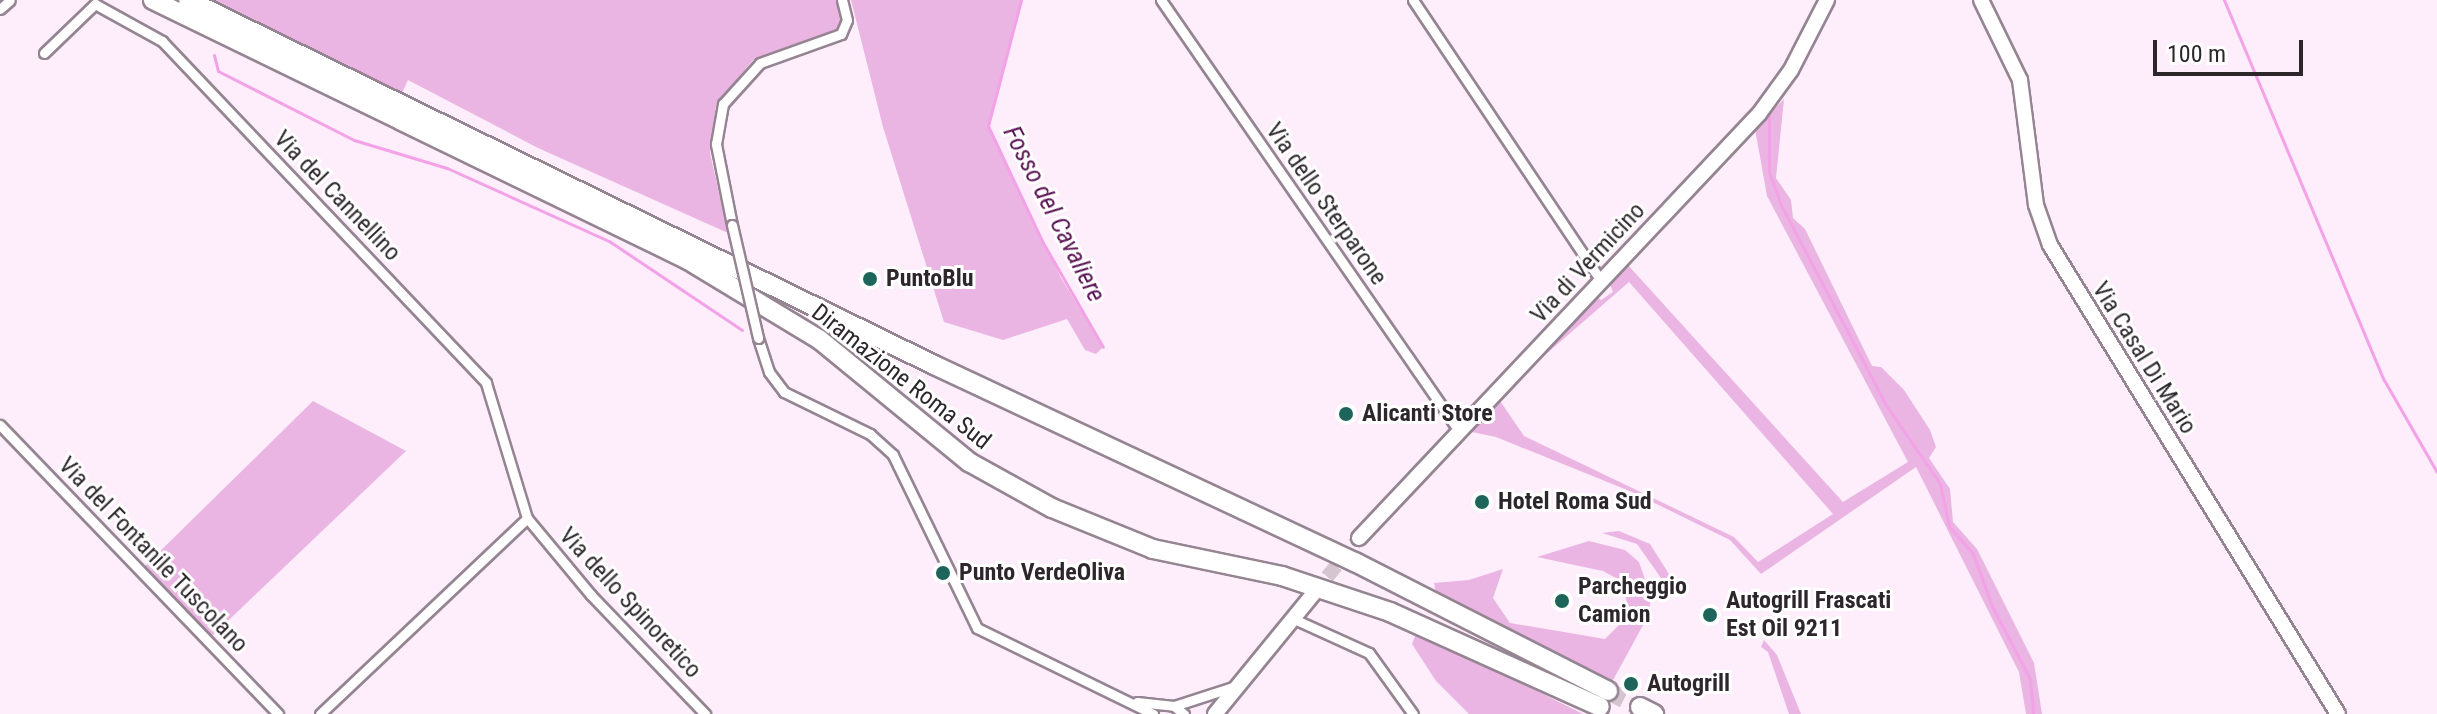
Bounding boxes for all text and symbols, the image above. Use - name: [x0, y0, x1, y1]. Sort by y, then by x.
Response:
- scale bar: [2157, 24, 2307, 74]
- text: 100 m: [2167, 40, 2226, 68]
- street label: Via dello Sterparone: [1259, 117, 1393, 291]
- water label: Fosso del Cavaliere: [996, 121, 1112, 307]
- street label: Via del Cannellino: [268, 125, 406, 267]
- street label: Via di Vermicino: [1525, 197, 1651, 329]
- place label: PuntoBlu: [886, 265, 974, 293]
- marker: PuntoBlu: [861, 270, 879, 288]
- street label: Via Casal Di Mario: [2086, 277, 2202, 439]
- street label: Diramazione Roma Sud: [806, 298, 996, 456]
- place label: Alicanti Store: [1362, 400, 1493, 428]
- marker: Alicanti Store: [1337, 405, 1355, 423]
- street label: Via del Fontanile Tuscolano: [52, 451, 254, 659]
- place label: Hotel Roma Sud: [1498, 488, 1652, 516]
- marker: Hotel Roma Sud: [1473, 493, 1491, 511]
- street label: Via dello Spinoretico: [553, 522, 707, 684]
- place label: Punto VerdeOliva: [959, 559, 1125, 587]
- marker: Punto VerdeOliva: [934, 564, 952, 582]
- place label: Parcheggio Camion: [1578, 573, 1687, 629]
- place label: Autogrill Frascati Est Oil 9211: [1726, 587, 1891, 643]
- marker: Parcheggio Camion: [1553, 592, 1571, 610]
- marker: Autogrill Frascati Est Oil 9211: [1701, 606, 1719, 624]
- place label: Autogrill: [1647, 670, 1730, 698]
- marker: Autogrill: [1622, 675, 1640, 693]

